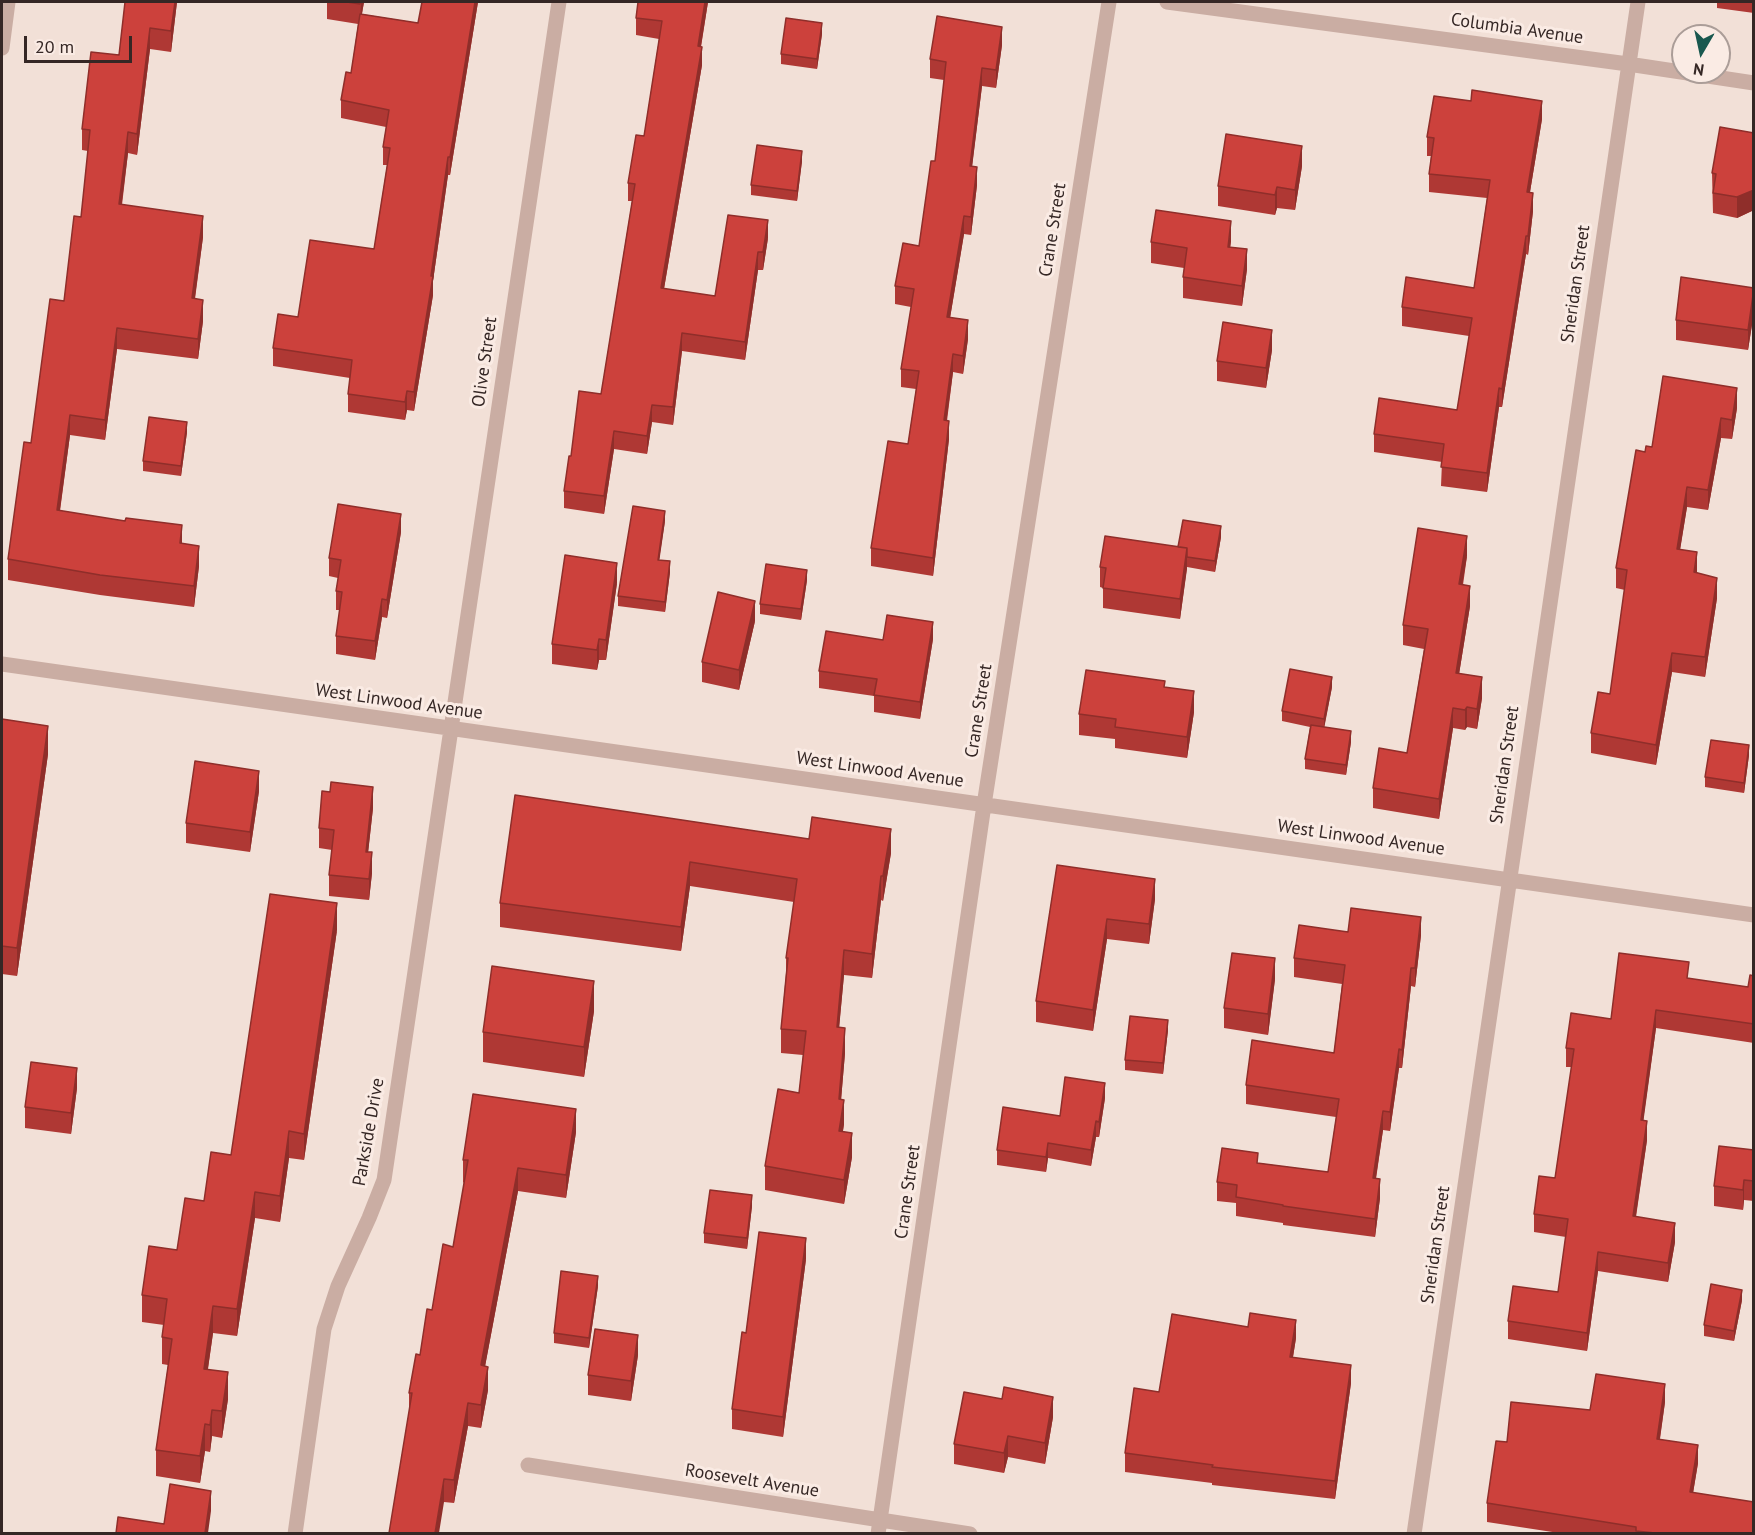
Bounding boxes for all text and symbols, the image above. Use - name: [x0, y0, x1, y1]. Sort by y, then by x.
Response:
- street label: Columbia Avenue: [1449, 9, 1585, 49]
- scale bar: [27, 24, 135, 62]
- north arrow: [1671, 24, 1731, 84]
- text: 20 m: [35, 35, 74, 58]
- text: N: [1692, 59, 1705, 81]
- street label: Crane Street: [1035, 182, 1071, 278]
- street label: Sheridan Street: [1557, 224, 1595, 344]
- street label: Olive Street: [468, 316, 502, 408]
- street label: Crane Street: [961, 663, 997, 759]
- street label: West Linwood Avenue: [314, 680, 484, 724]
- street label: Sheridan Street: [1486, 705, 1524, 825]
- street label: West Linwood Avenue: [795, 748, 965, 792]
- street label: West Linwood Avenue: [1276, 816, 1446, 860]
- street label: Parkside Drive: [349, 1076, 389, 1188]
- street label: Crane Street: [891, 1144, 925, 1240]
- street label: Sheridan Street: [1417, 1185, 1455, 1305]
- street label: Roosevelt Avenue: [683, 1460, 821, 1502]

